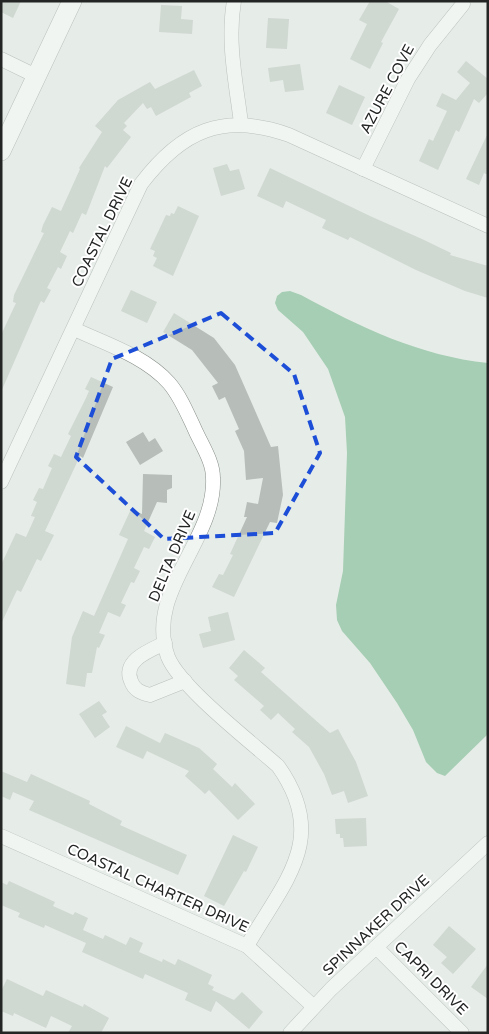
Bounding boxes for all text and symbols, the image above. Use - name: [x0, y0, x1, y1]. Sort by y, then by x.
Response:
- street label: AZURE COVE: [356, 41, 418, 137]
- street label: COASTAL DRIVE: [68, 174, 136, 290]
- street label: DELTA DRIVE: [145, 507, 199, 605]
- street label: COASTAL CHARTER DRIVE: [64, 840, 252, 936]
- street label: SPINNAKER DRIVE: [319, 871, 433, 979]
- street label: CAPRI DRIVE: [390, 937, 472, 1019]

